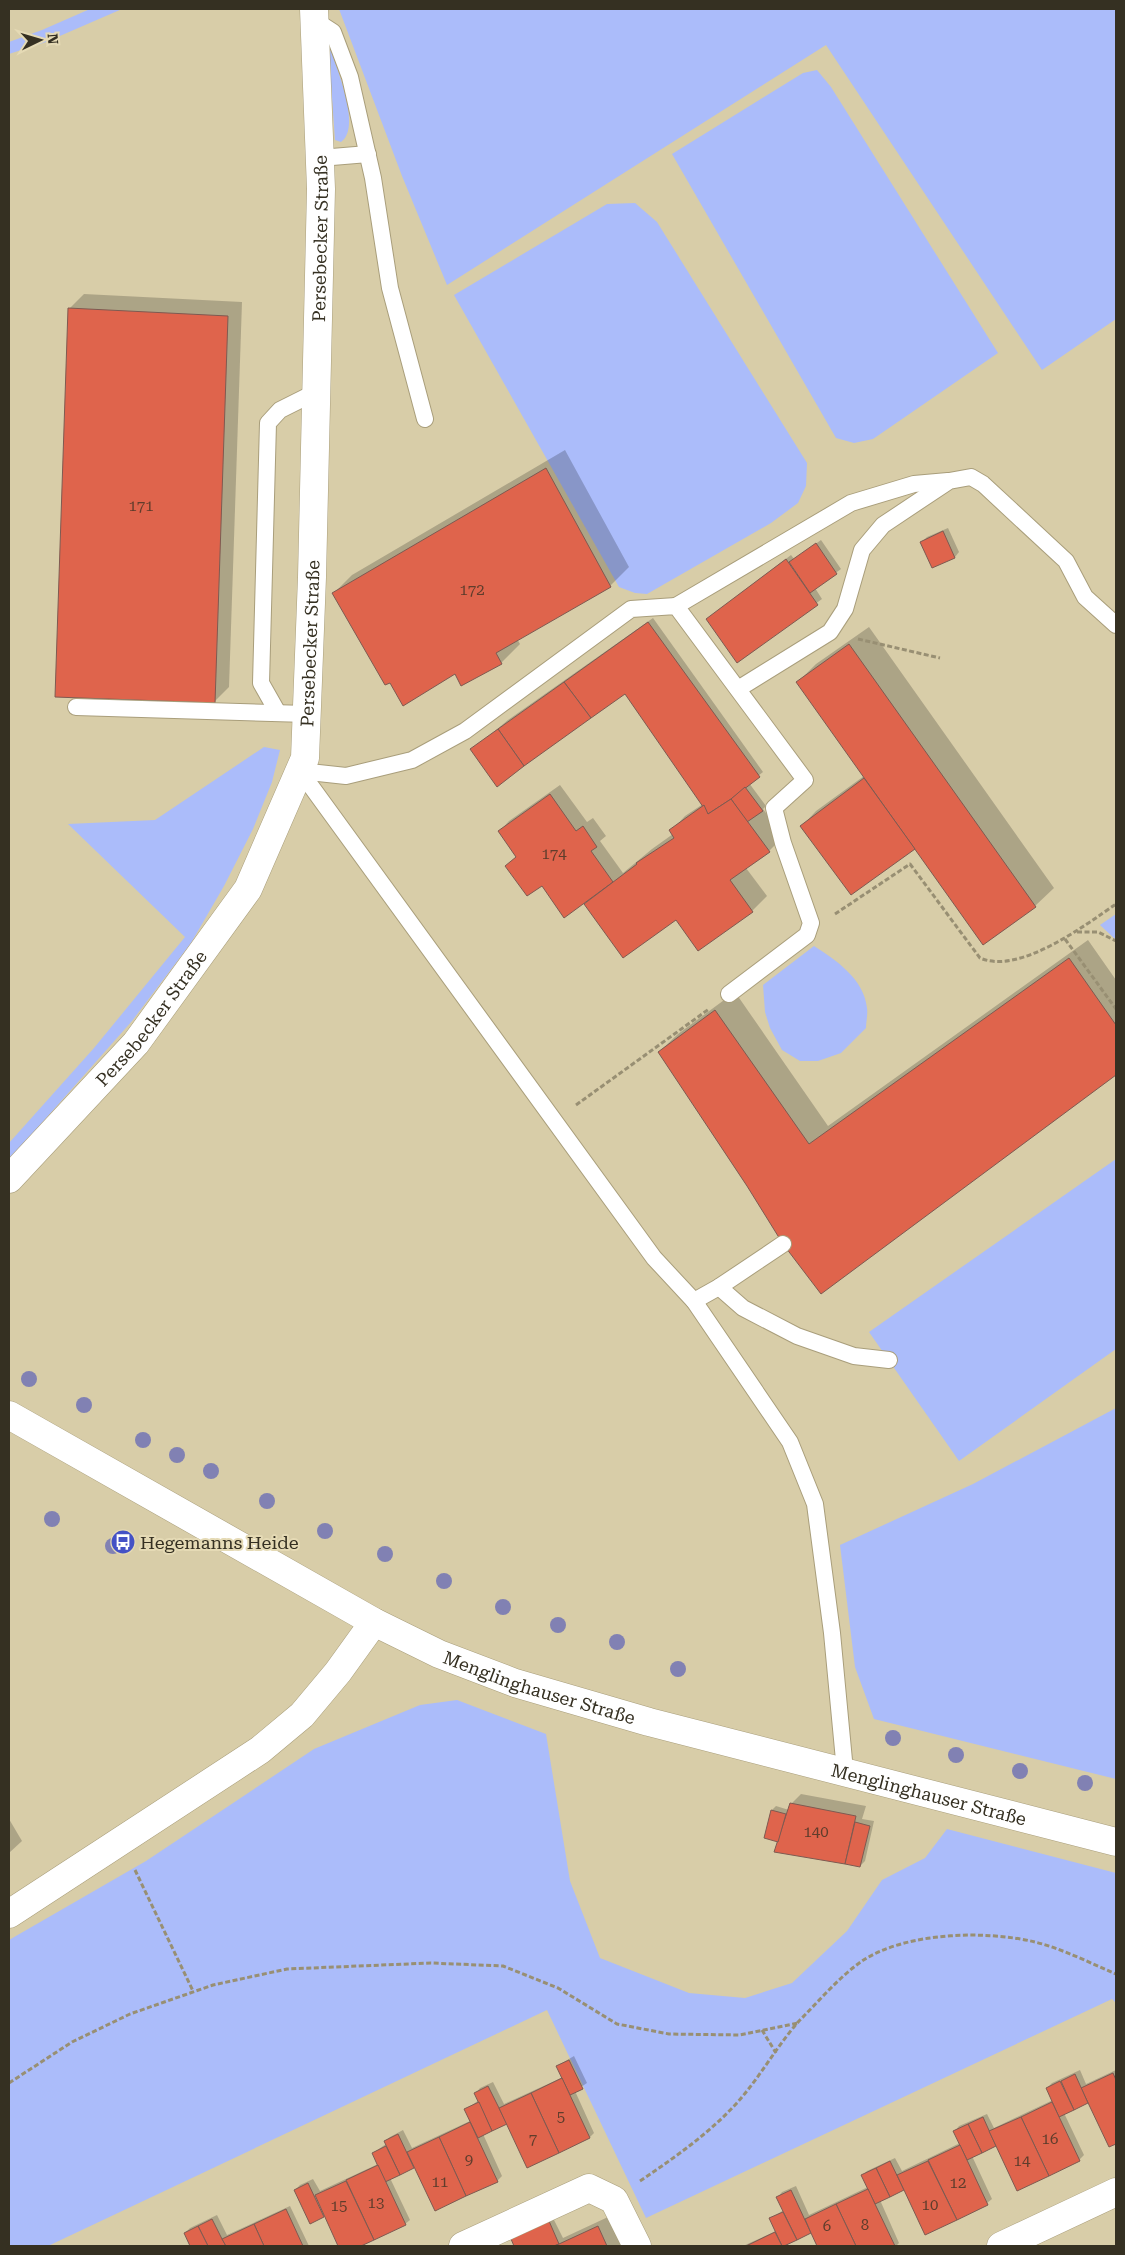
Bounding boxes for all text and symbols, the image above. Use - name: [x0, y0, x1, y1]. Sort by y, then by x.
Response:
- north arrow: [15, 15, 65, 65]
- text: N: [45, 33, 61, 45]
- street label: Persebecker Straße: [307, 155, 332, 322]
- house number: 171: [128, 497, 154, 515]
- street label: Persebecker Straße: [296, 560, 323, 727]
- house number: 172: [459, 581, 485, 599]
- house number: 174: [541, 845, 567, 863]
- street label: Persebecker Straße: [91, 946, 211, 1090]
- bus stop icon: Hegemanns Heide: [110, 1529, 136, 1555]
- place label: Hegemanns Heide: [140, 1532, 299, 1553]
- street label: Menglinghauser Straße: [440, 1646, 638, 1728]
- street label: Menglinghauser Straße: [829, 1759, 1029, 1829]
- house number: 140: [803, 1823, 829, 1841]
- house number: 5: [557, 2108, 565, 2126]
- house number: 7: [529, 2130, 537, 2148]
- house number: 16: [1042, 2130, 1058, 2148]
- house number: 9: [465, 2151, 473, 2169]
- house number: 14: [1014, 2152, 1031, 2170]
- house number: 11: [432, 2173, 448, 2191]
- house number: 12: [950, 2174, 966, 2192]
- house number: 13: [368, 2194, 384, 2212]
- house number: 10: [922, 2196, 938, 2214]
- house number: 15: [331, 2197, 347, 2215]
- house number: 8: [861, 2216, 869, 2234]
- house number: 6: [823, 2217, 831, 2235]

